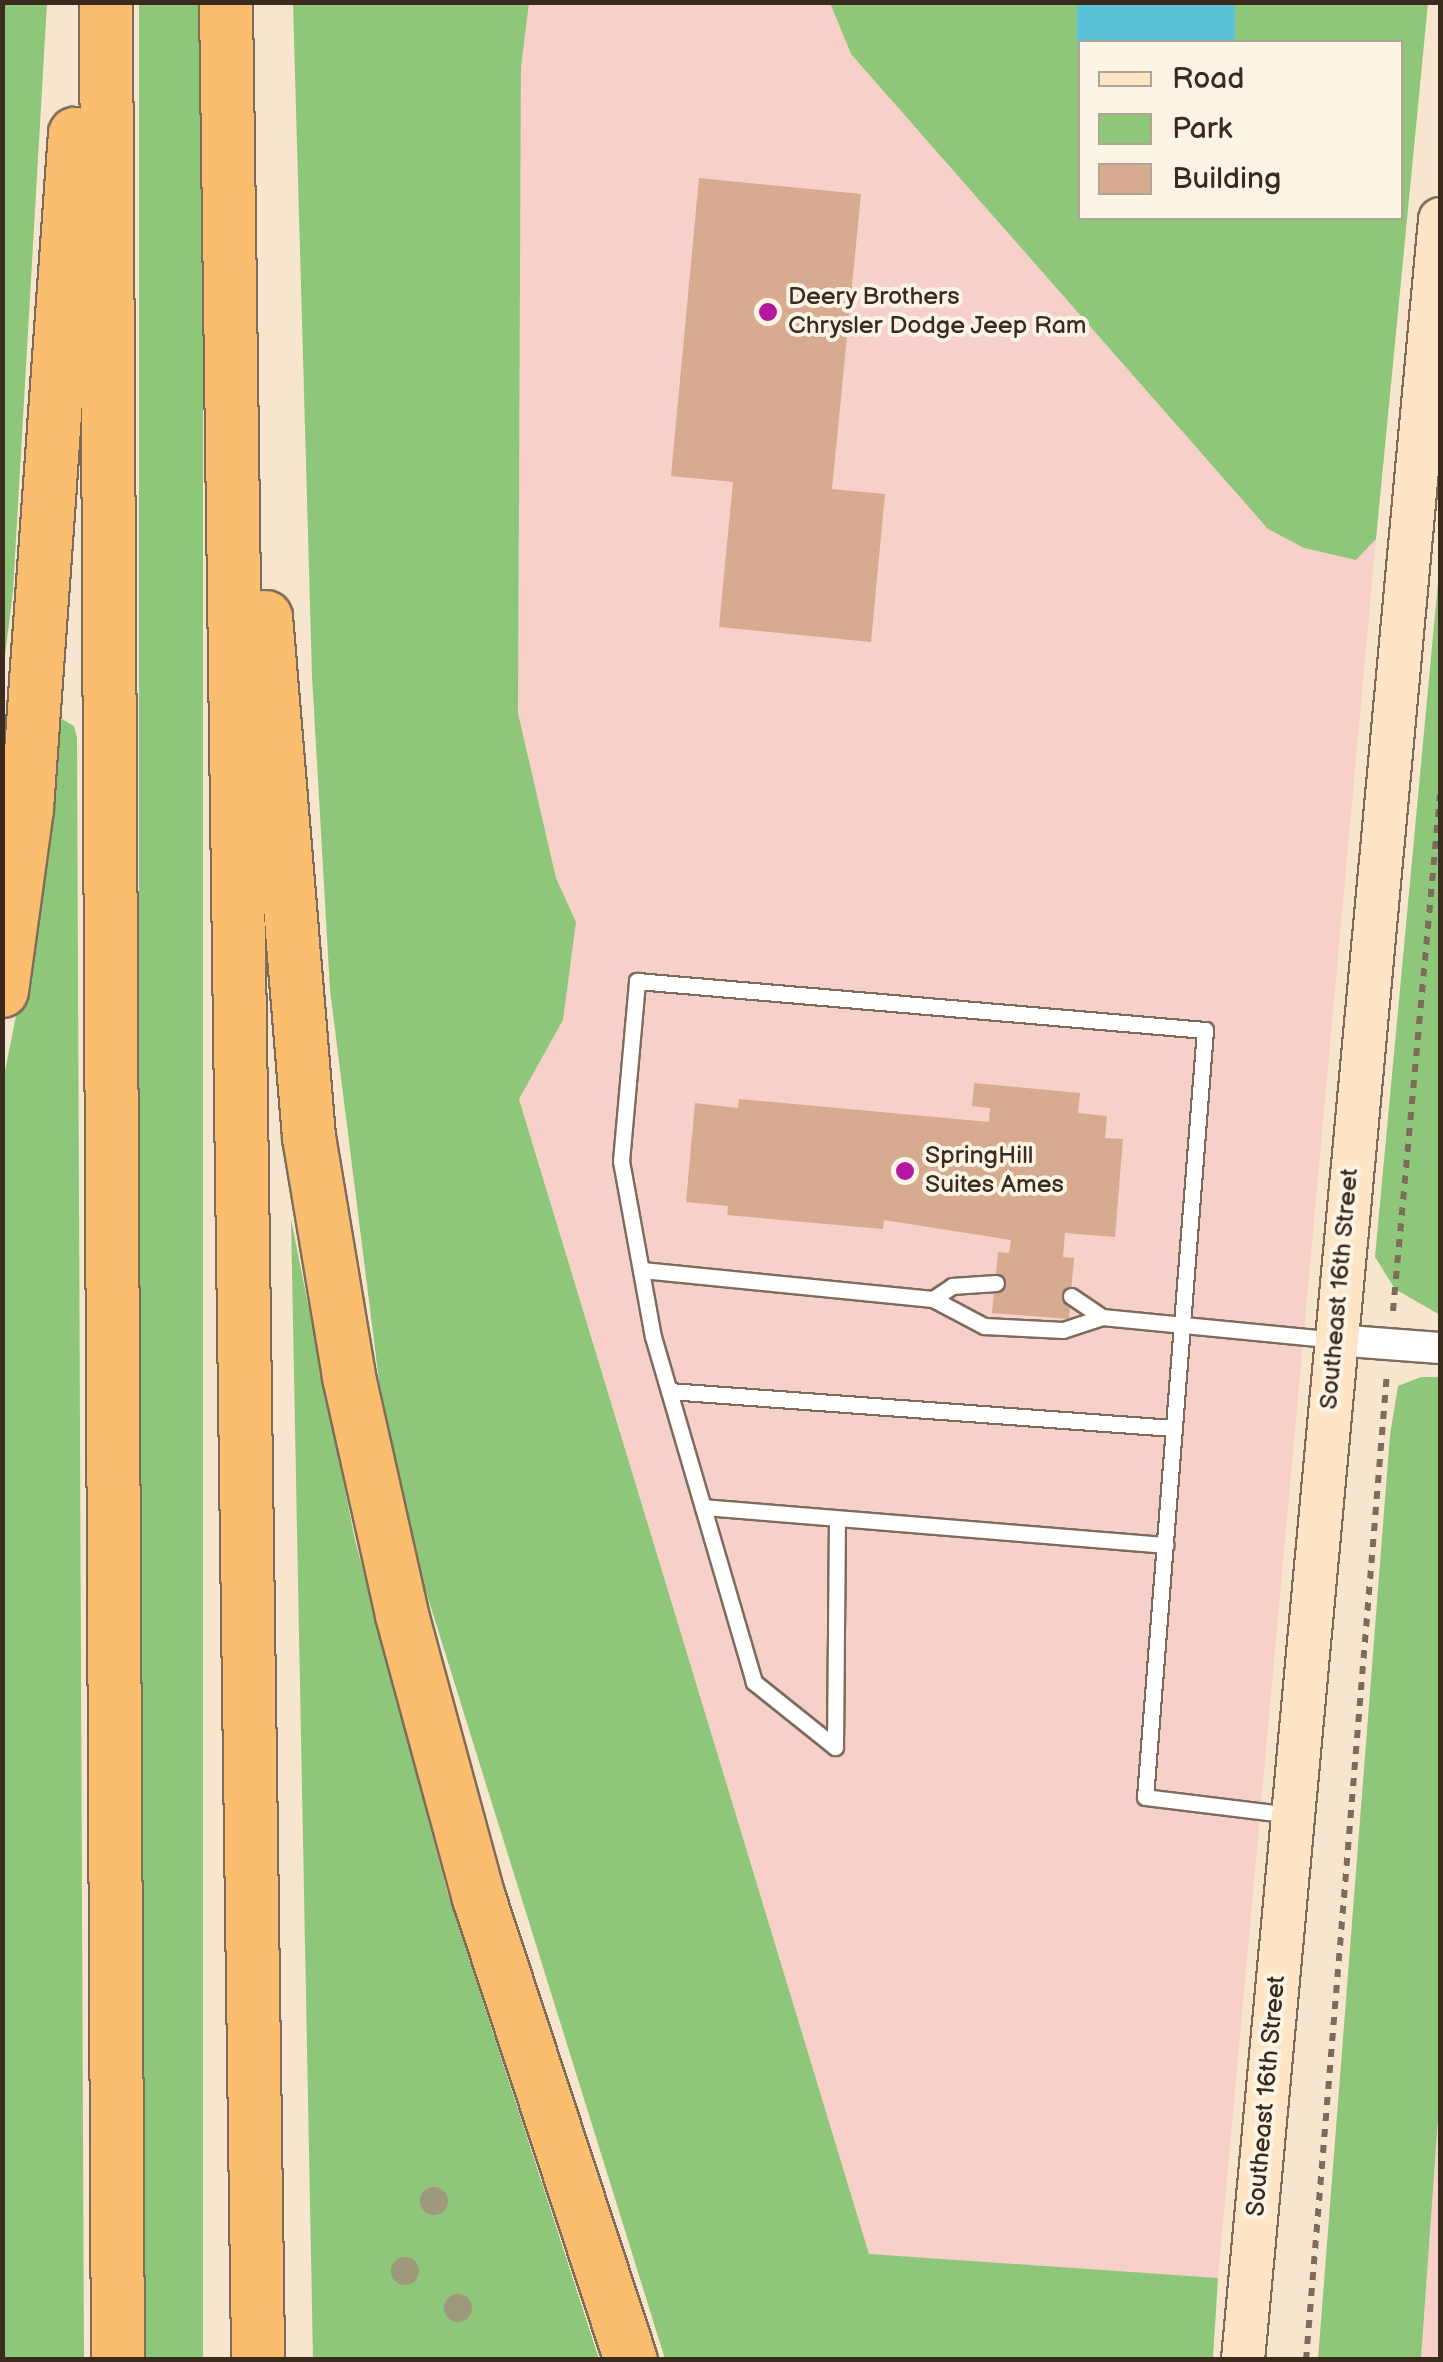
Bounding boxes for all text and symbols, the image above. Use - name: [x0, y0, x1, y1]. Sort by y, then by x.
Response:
- legend: [1078, 40, 1403, 220]
- text: Road: [1172, 61, 1245, 97]
- text: Park: [1172, 111, 1232, 147]
- text: Building: [1172, 161, 1281, 197]
- place label: Deery Brothers Chrysler Dodge Jeep Ram: [788, 283, 1088, 342]
- marker: Deery Brothers Chrysler Dodge Jeep Ram: [757, 301, 779, 323]
- place label: SpringHill Suites Ames: [925, 1142, 1064, 1201]
- marker: SpringHill Suites Ames: [894, 1160, 916, 1182]
- street label: Southeast 16th Street: [1315, 1167, 1365, 1411]
- street label: Southeast 16th Street: [1242, 1974, 1292, 2218]

